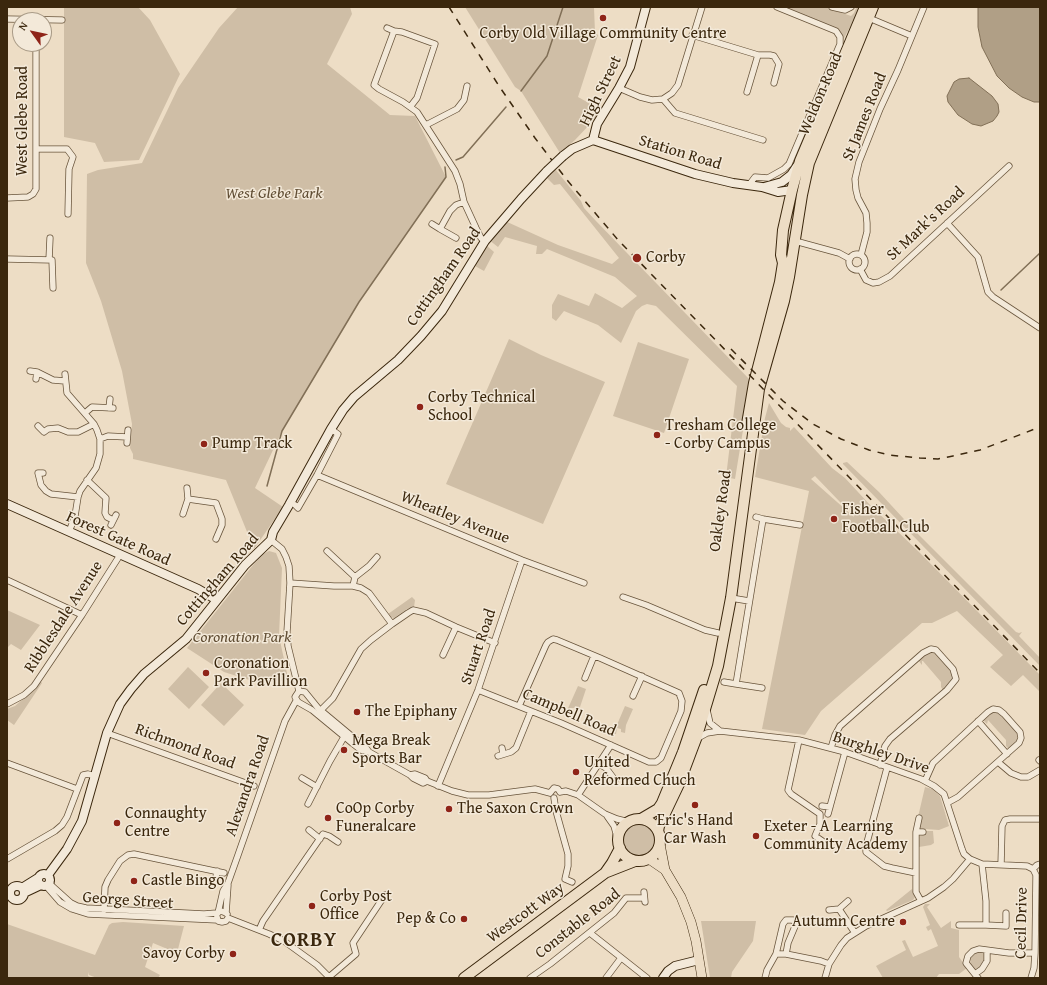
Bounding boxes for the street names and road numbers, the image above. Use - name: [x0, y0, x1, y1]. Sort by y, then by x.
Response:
- street label: Weldon Road: [795, 50, 847, 138]
- street label: High Street: [576, 53, 626, 129]
- street label: West Glebe Road: [13, 66, 33, 176]
- street label: St James Road: [839, 70, 891, 164]
- street label: Station Road: [636, 131, 724, 175]
- street label: St Mark's Road: [883, 183, 969, 265]
- street label: Cottingham Road: [403, 224, 485, 330]
- street label: Oakley Road: [706, 469, 736, 553]
- street label: Wheatley Avenue: [398, 487, 512, 549]
- street label: Forest Gate Road: [63, 507, 173, 571]
- street label: Cottingham Road: [173, 530, 263, 630]
- street label: Ribblesdale Avenue: [21, 558, 107, 676]
- street label: Stuart Road: [457, 607, 501, 687]
- street label: Campbell Road: [519, 685, 619, 741]
- street label: Richmond Road: [132, 720, 238, 774]
- street label: Burghley Drive: [830, 728, 932, 778]
- street label: Alexandra Road: [222, 733, 274, 839]
- street label: Westcott Way: [484, 878, 568, 948]
- street label: Constable Road: [532, 885, 624, 963]
- street label: Cecil Drive: [1012, 887, 1032, 959]
- street label: George Street: [82, 888, 174, 914]

